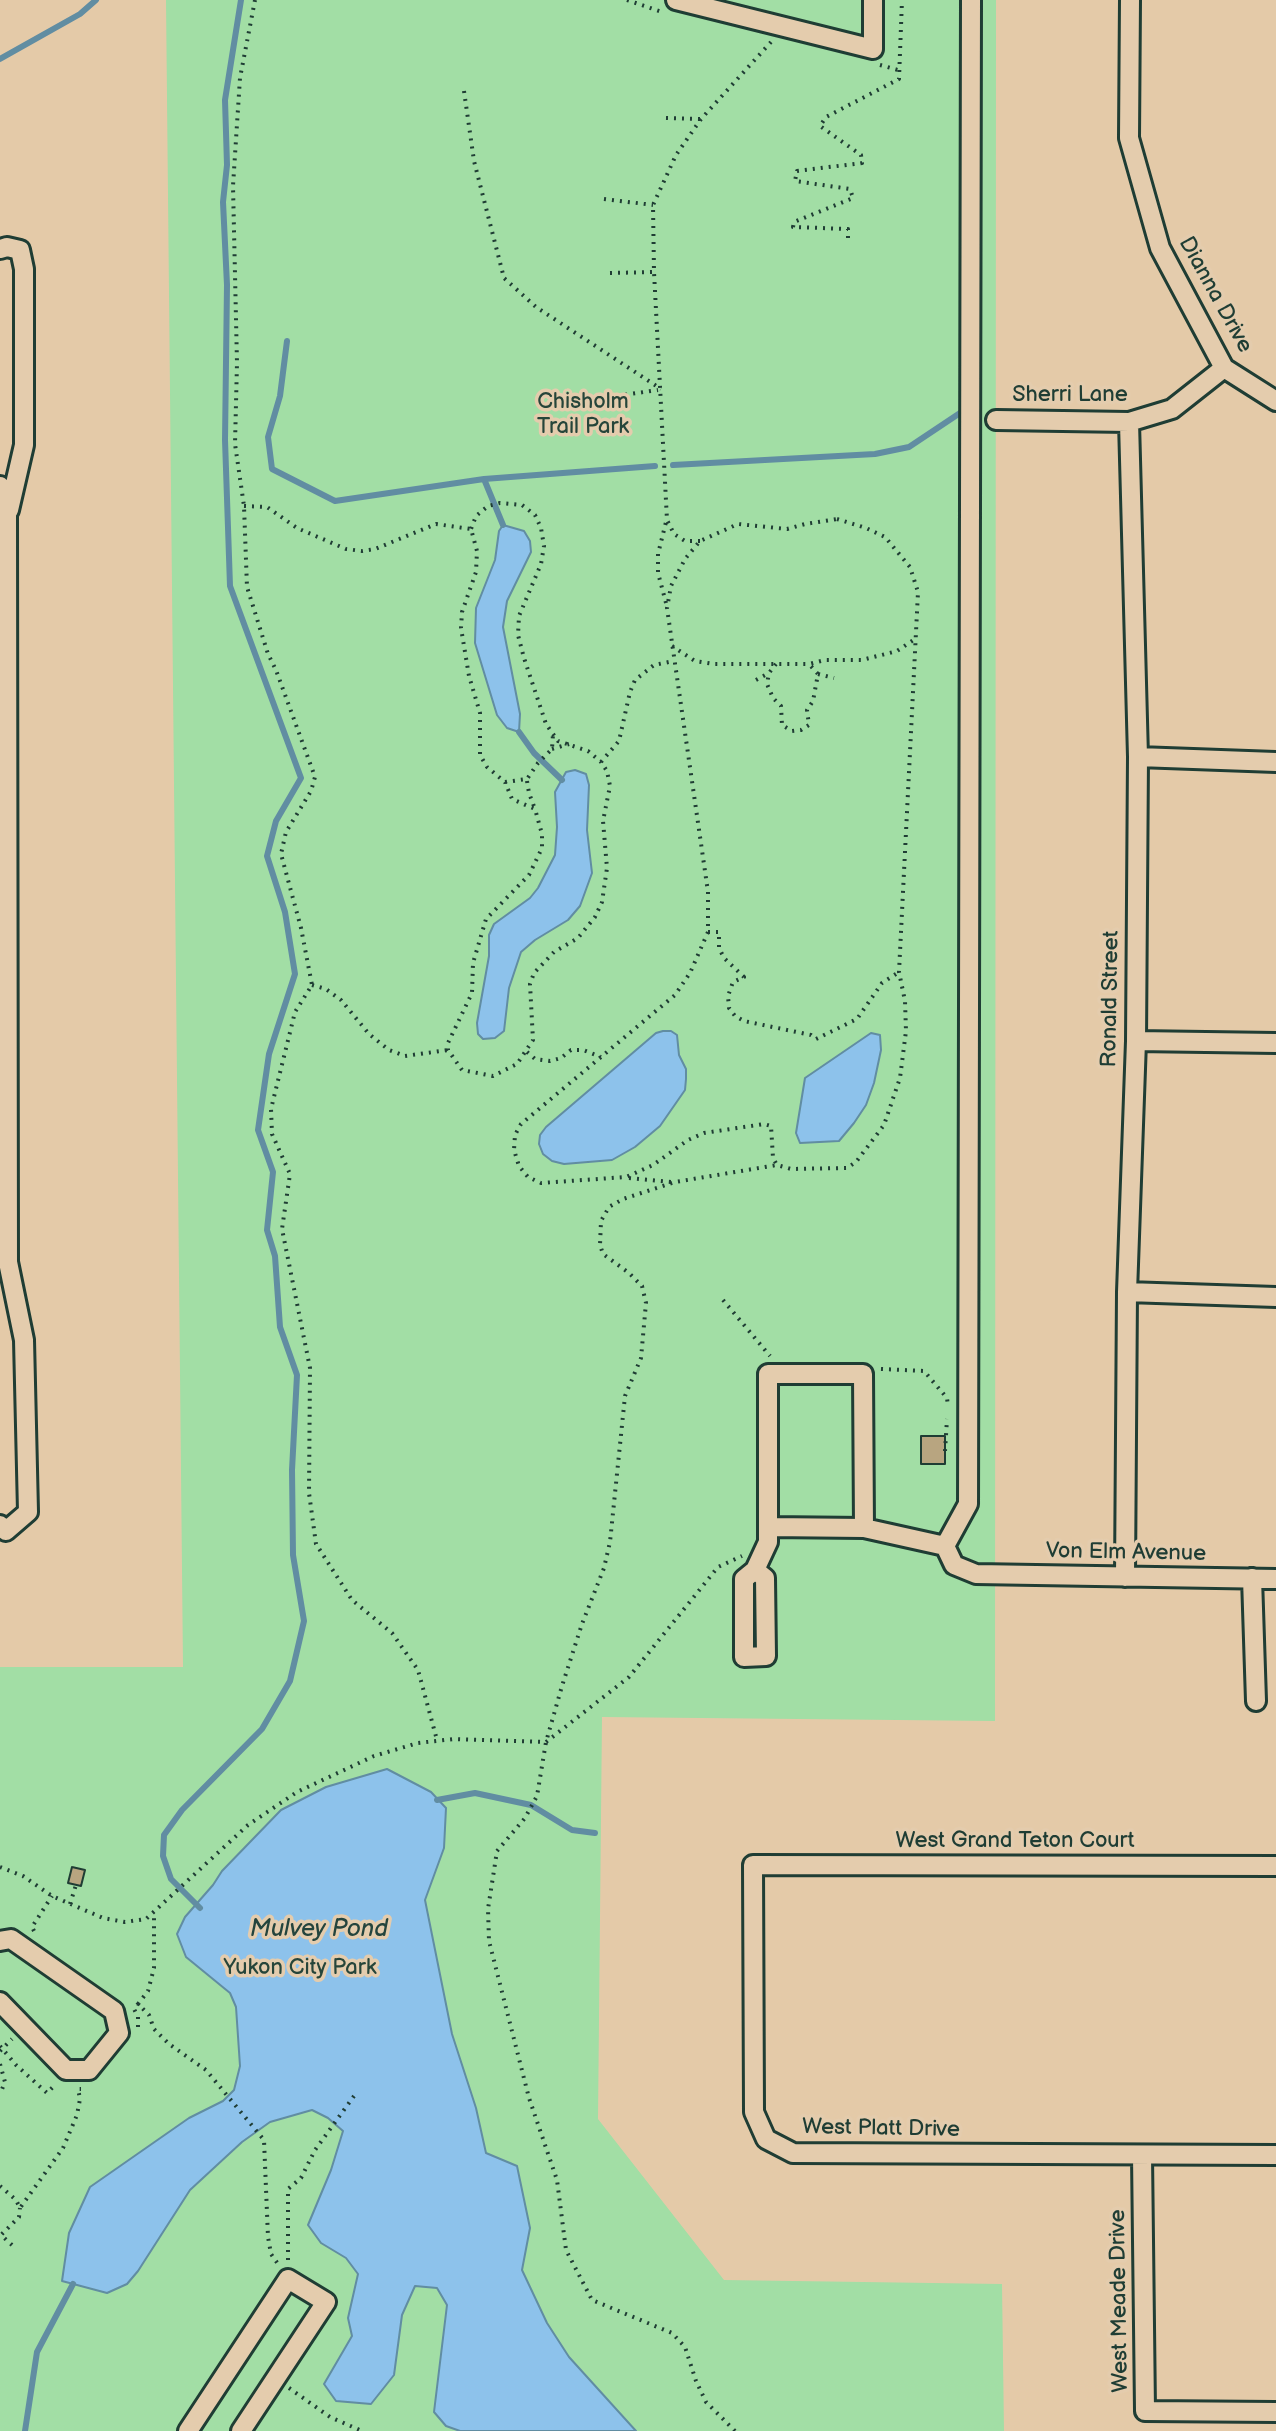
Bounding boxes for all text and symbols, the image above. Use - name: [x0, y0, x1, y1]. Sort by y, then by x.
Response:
- street label: Dianna Drive: [1172, 232, 1258, 358]
- street label: Sherri Lane: [1012, 382, 1128, 408]
- park label: Chisholm Trail Park: [537, 389, 629, 440]
- street label: Ronald Street: [1097, 930, 1125, 1068]
- street label: Von Elm Avenue: [1046, 1538, 1206, 1568]
- street label: West Grand Teton Court: [896, 1828, 1134, 1854]
- water label: Mulvey Pond: [250, 1916, 388, 1944]
- park label: Yukon City Park: [224, 1955, 376, 1981]
- street label: West Platt Drive: [802, 2114, 960, 2144]
- street label: West Meade Drive: [1105, 2209, 1135, 2393]

